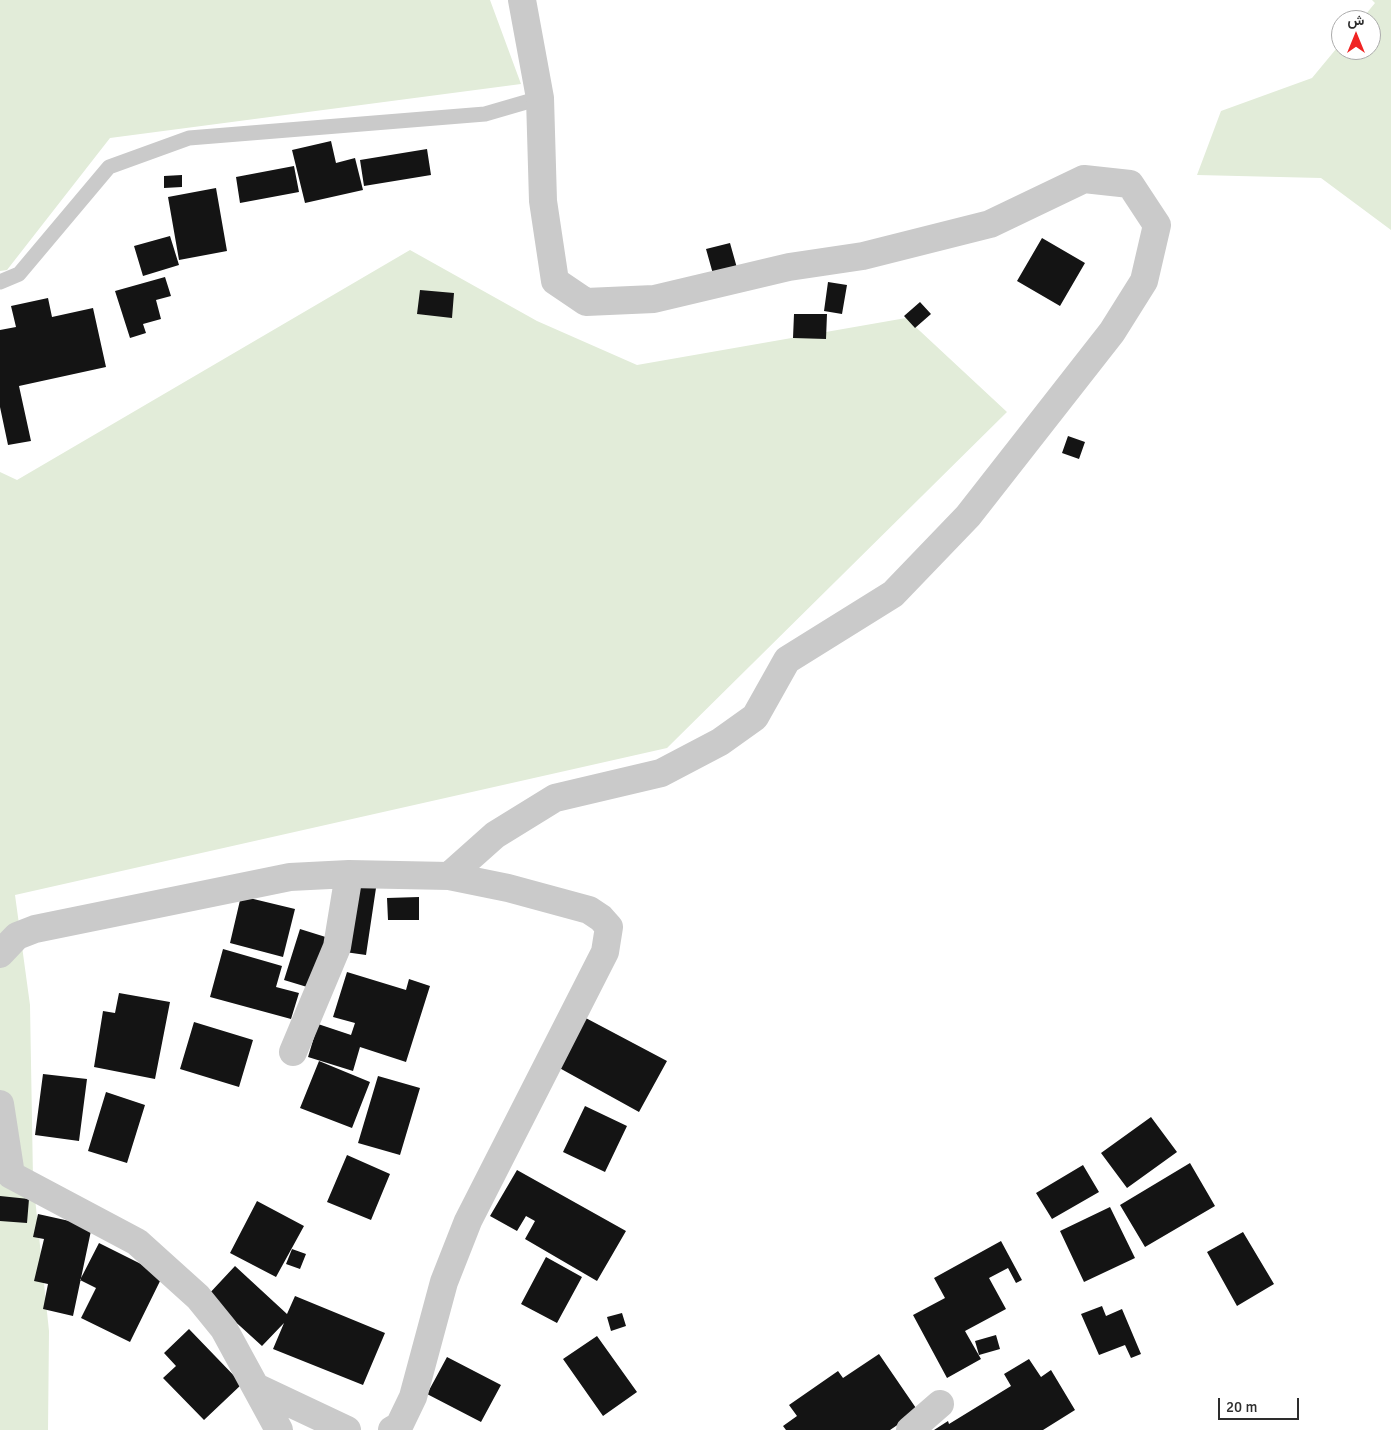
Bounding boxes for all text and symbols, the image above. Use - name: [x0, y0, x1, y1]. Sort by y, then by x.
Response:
- north arrow: [1331, 10, 1381, 60]
- text: ش: [1348, 12, 1364, 29]
- scale bar: [1221, 1388, 1302, 1420]
- text: 20 m: [1226, 1398, 1257, 1416]

